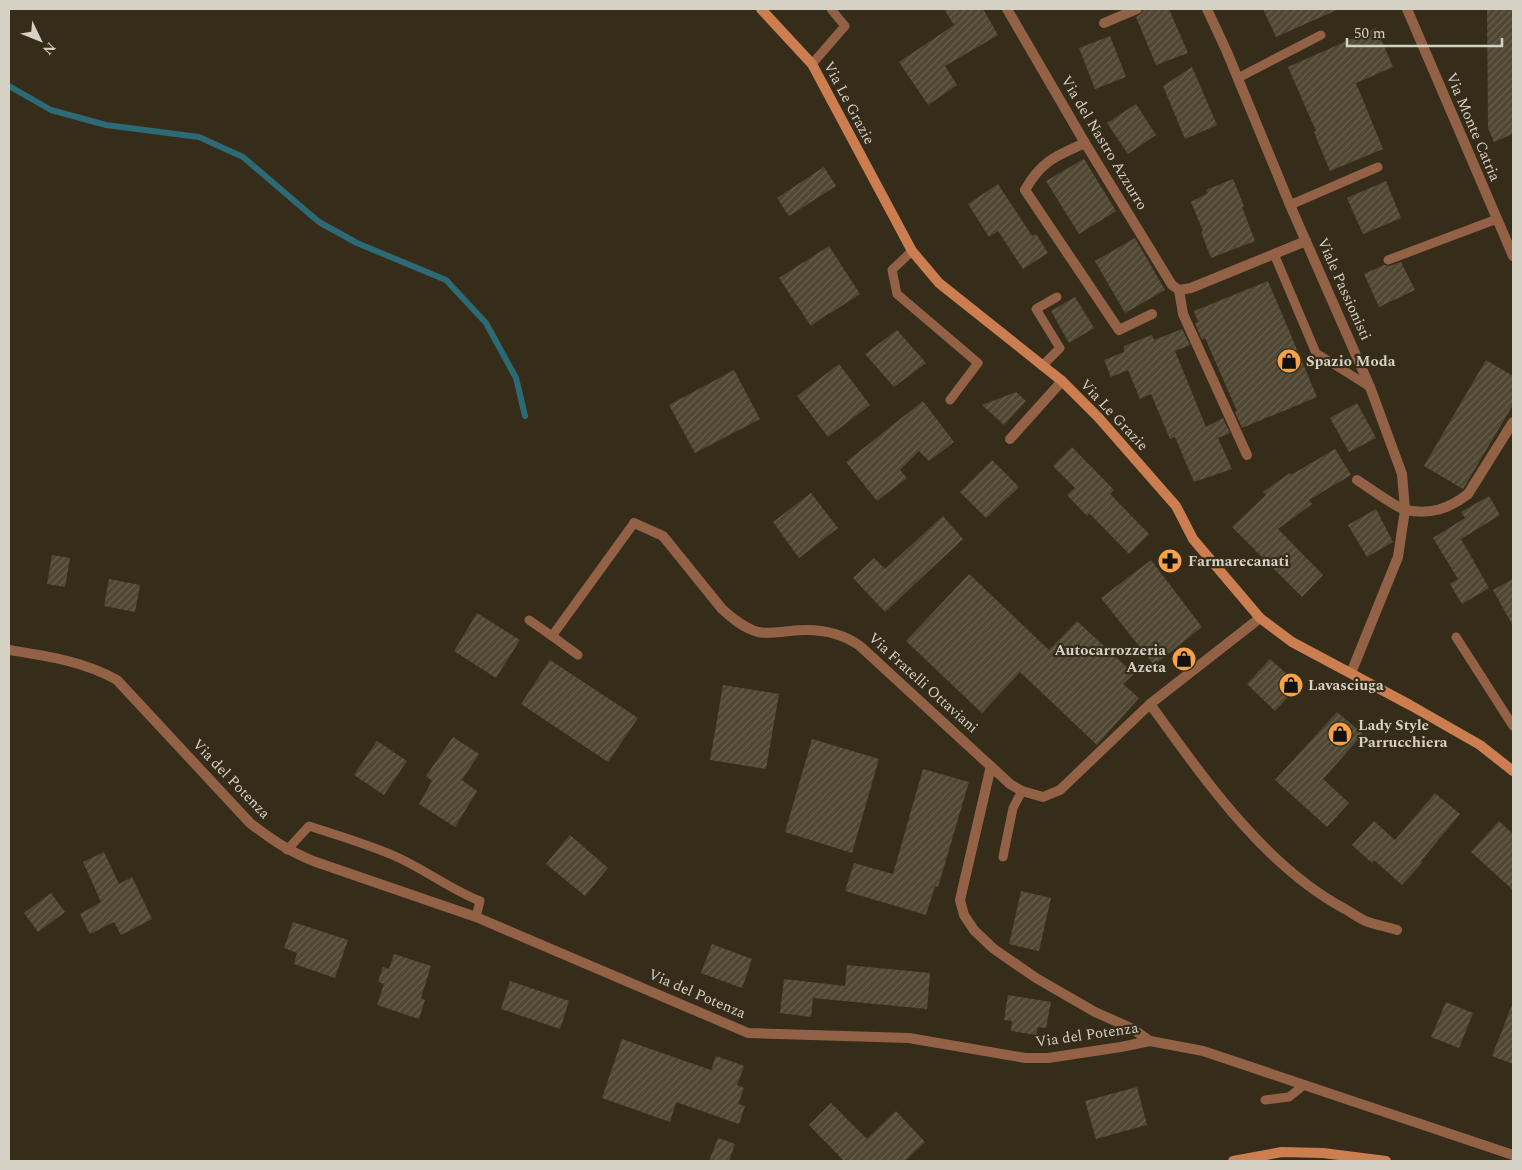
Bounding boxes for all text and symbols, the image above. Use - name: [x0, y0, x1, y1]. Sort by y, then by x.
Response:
- north arrow: [15, 15, 65, 65]
- scale bar: [1347, 15, 1502, 47]
- text: 50 m: [1354, 22, 1386, 45]
- text: N: [38, 37, 61, 60]
- street label: Via Le Grazie: [817, 57, 881, 149]
- street label: Via Monte Catria: [1440, 69, 1507, 186]
- street label: Via del Nastro Azzurro: [1055, 71, 1153, 215]
- street label: Viale Passionisti: [1311, 234, 1377, 344]
- shop icon: Spazio Moda: [1276, 348, 1302, 374]
- place label: Spazio Moda: [1306, 350, 1396, 373]
- street label: Via Le Grazie: [1074, 374, 1154, 456]
- pharmacy icon: Farmarecanati: [1157, 548, 1183, 574]
- place label: Farmarecanati: [1188, 550, 1289, 573]
- street label: Via Fratelli Ottaviani: [863, 627, 983, 739]
- place label: Autocarrozzeria Azeta: [1054, 639, 1166, 679]
- shop icon: Autocarrozzeria Azeta: [1171, 646, 1197, 672]
- shop icon: Lavasciuga: [1278, 672, 1304, 698]
- place label: Lavasciuga: [1308, 674, 1384, 697]
- place label: Lady Style Parrucchiera: [1358, 714, 1448, 754]
- shop icon: Lady Style Parrucchiera: [1327, 721, 1353, 747]
- street label: Via del Potenza: [187, 734, 276, 825]
- street label: Via del Potenza: [645, 963, 750, 1025]
- street label: Via del Potenza: [1034, 1016, 1141, 1054]

